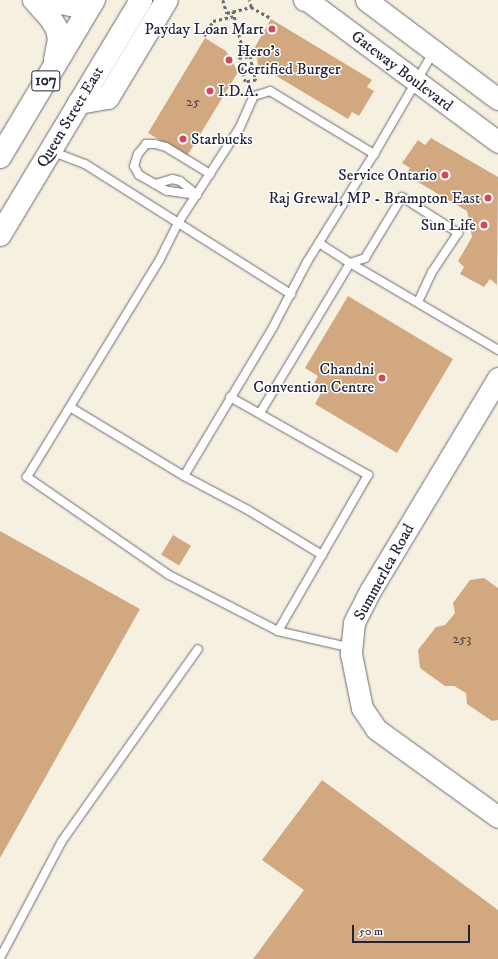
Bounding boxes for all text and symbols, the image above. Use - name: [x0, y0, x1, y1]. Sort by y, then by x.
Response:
- place label: Payday Loan Mart: [144, 19, 264, 39]
- marker: Payday Loan Mart: [267, 24, 277, 34]
- street label: Gateway Boulevard: [347, 27, 457, 115]
- place label: Hero's Certified Burger: [237, 41, 341, 79]
- marker: Hero's Certified Burger: [224, 55, 234, 65]
- street label: Queen Street East: [32, 63, 108, 171]
- road number: 107: [31, 68, 61, 94]
- place label: I.D.A.: [218, 81, 258, 101]
- marker: I.D.A.: [205, 86, 215, 96]
- house number: 25: [186, 94, 200, 110]
- place label: Starbucks: [191, 129, 253, 149]
- marker: Starbucks: [178, 134, 188, 144]
- place label: Service Ontario: [338, 165, 437, 185]
- marker: Service Ontario: [440, 170, 450, 180]
- place label: Raj Grewal, MP - Brampton East: [268, 188, 480, 208]
- marker: Raj Grewal, MP - Brampton East: [483, 193, 493, 203]
- place label: Sun Life: [421, 215, 476, 235]
- marker: Sun Life: [479, 220, 489, 230]
- place label: Chandni Convention Centre: [253, 359, 374, 397]
- marker: Chandni Convention Centre: [377, 373, 387, 383]
- street label: Summerlea Road: [350, 520, 418, 624]
- house number: 253: [453, 631, 471, 647]
- scale bar: [354, 917, 472, 943]
- text: 50 m: [359, 924, 383, 939]

